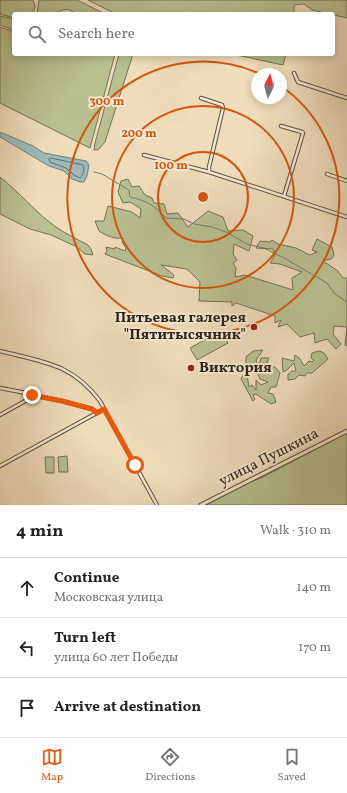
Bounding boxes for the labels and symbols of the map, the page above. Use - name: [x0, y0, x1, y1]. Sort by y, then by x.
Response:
- north arrow: [251, 68, 287, 104]
- text: 300 m: [90, 94, 125, 110]
- text: 200 m: [121, 126, 157, 142]
- text: 100 m: [154, 158, 188, 174]
- centre of rings: [196, 190, 210, 204]
- place label: Питьевая галерея "Пятитысячник": [115, 308, 246, 346]
- marker: Питьевая галерея "Пятитысячник": [249, 322, 259, 332]
- place label: Виктория: [199, 358, 272, 379]
- marker: Виктория: [186, 363, 196, 373]
- route end: [23, 386, 41, 404]
- street label: улица Пушкина: [215, 424, 323, 492]
- route start: [126, 456, 144, 474]

